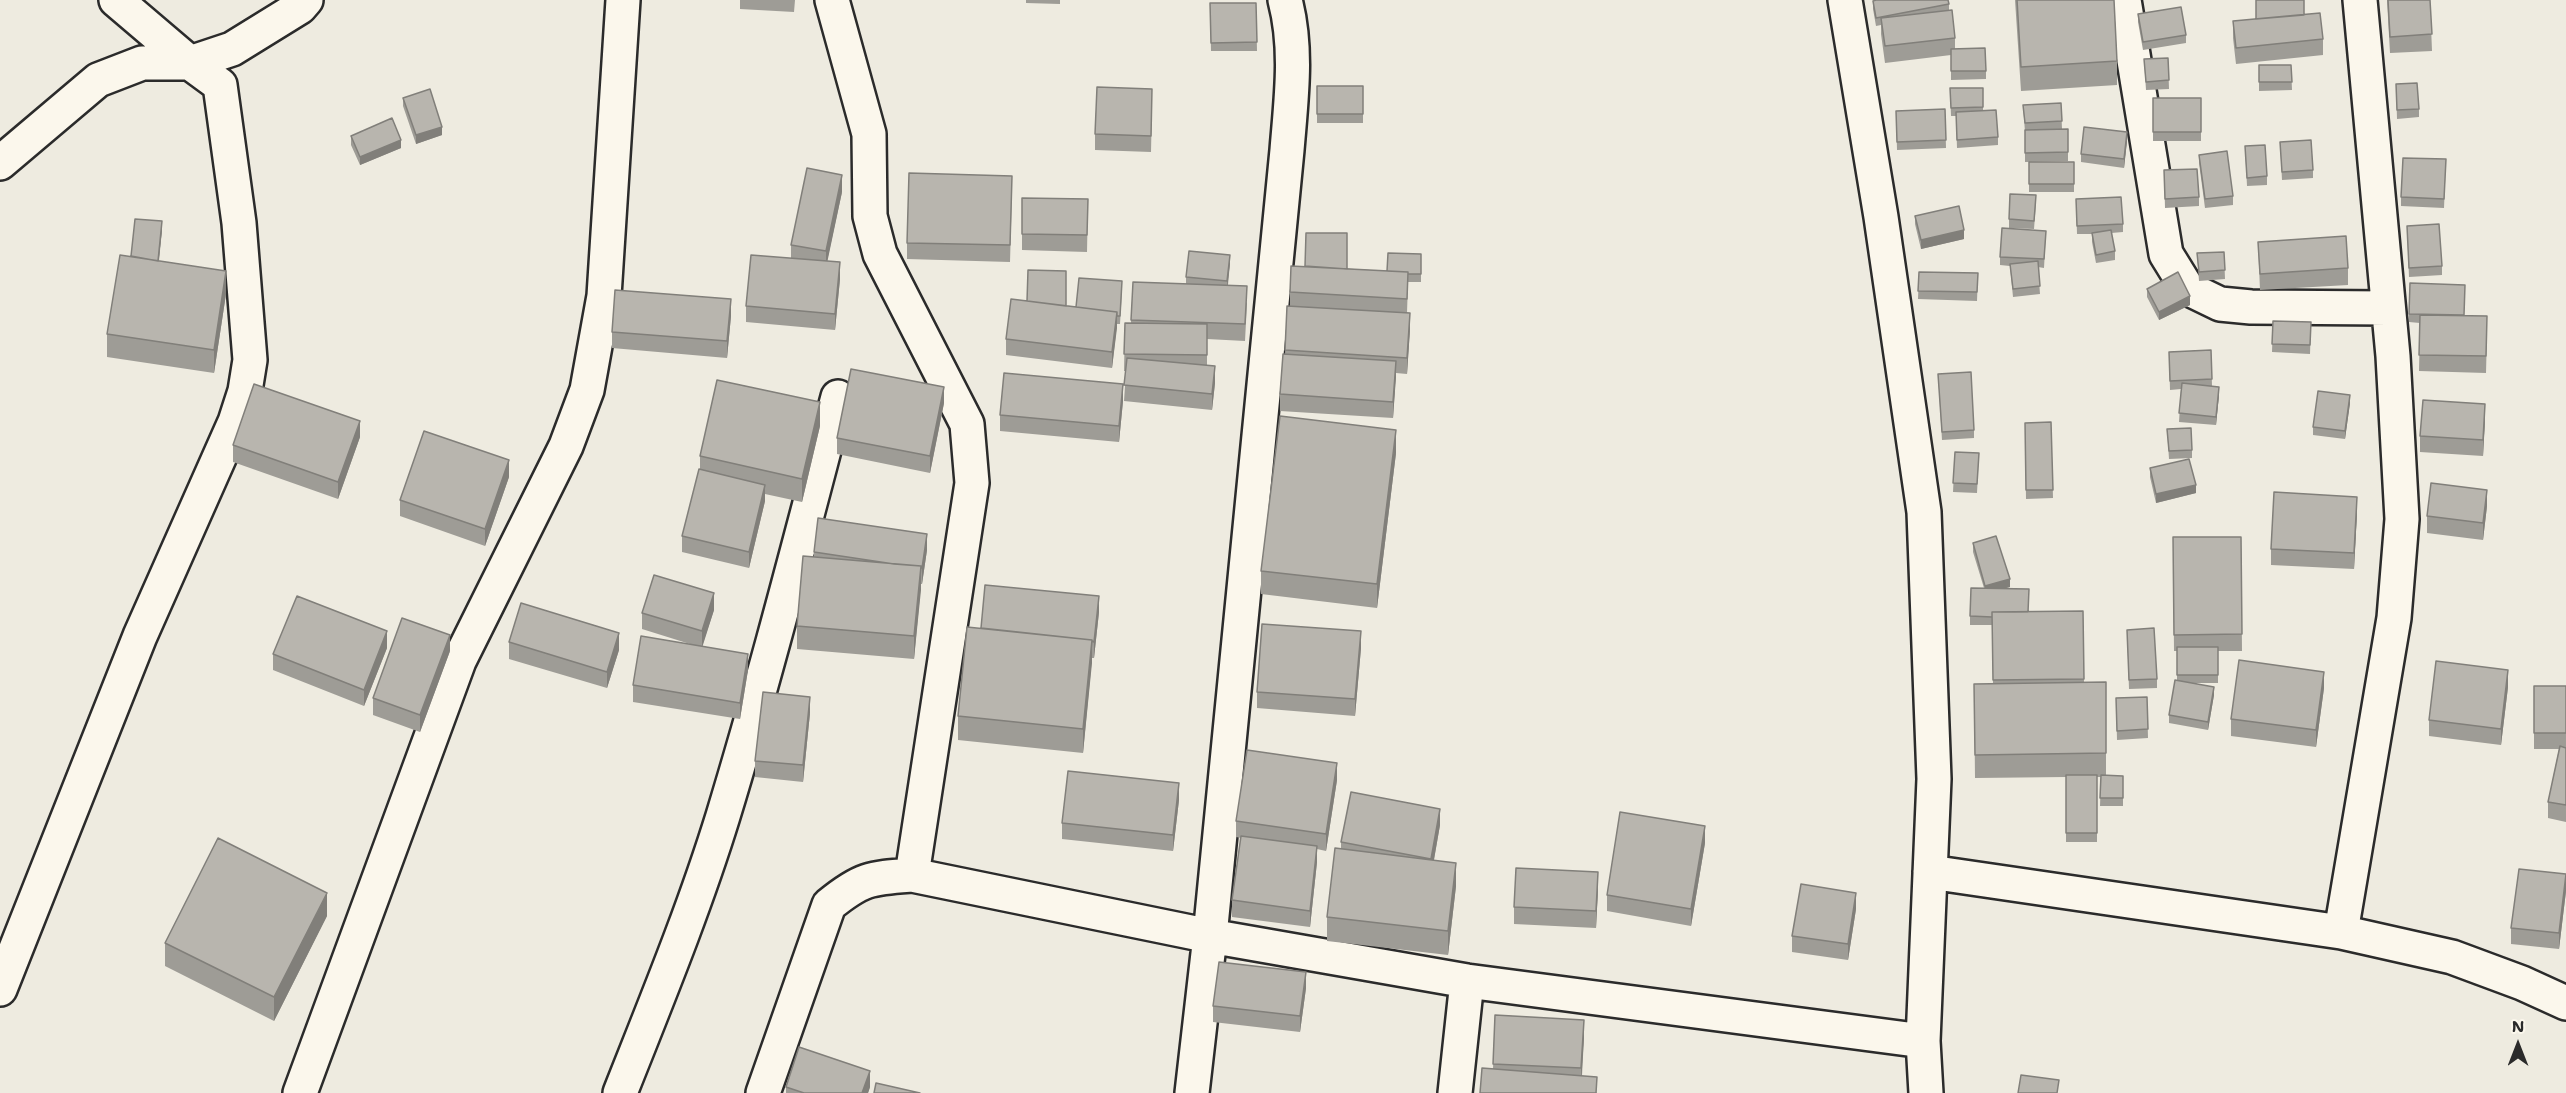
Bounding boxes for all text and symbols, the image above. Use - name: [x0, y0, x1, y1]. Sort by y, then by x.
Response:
- north arrow: [2488, 1015, 2548, 1075]
- text: N: [2512, 1016, 2524, 1037]

